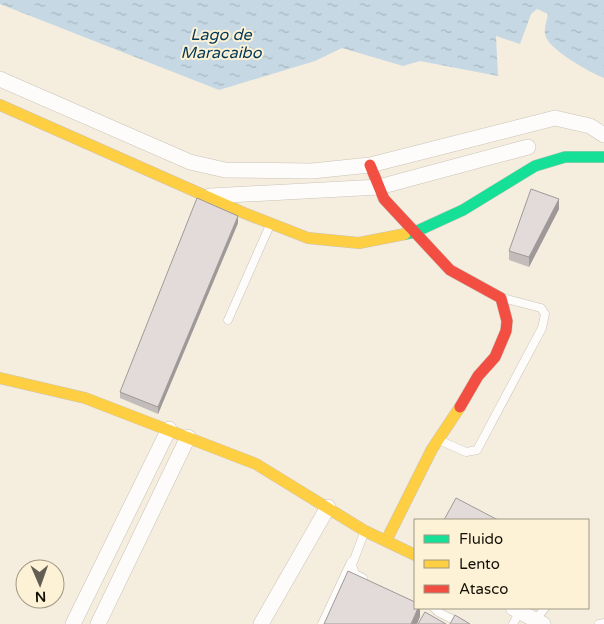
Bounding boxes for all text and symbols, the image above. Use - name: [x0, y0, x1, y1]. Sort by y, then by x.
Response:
- water label: Lago de Maracaibo: [181, 25, 263, 63]
- legend: [414, 519, 589, 609]
- text: Fluido: [459, 530, 503, 548]
- text: Lento: [459, 555, 500, 573]
- north arrow: [15, 559, 65, 609]
- text: Atasco: [459, 580, 508, 598]
- text: N: [35, 588, 46, 605]

